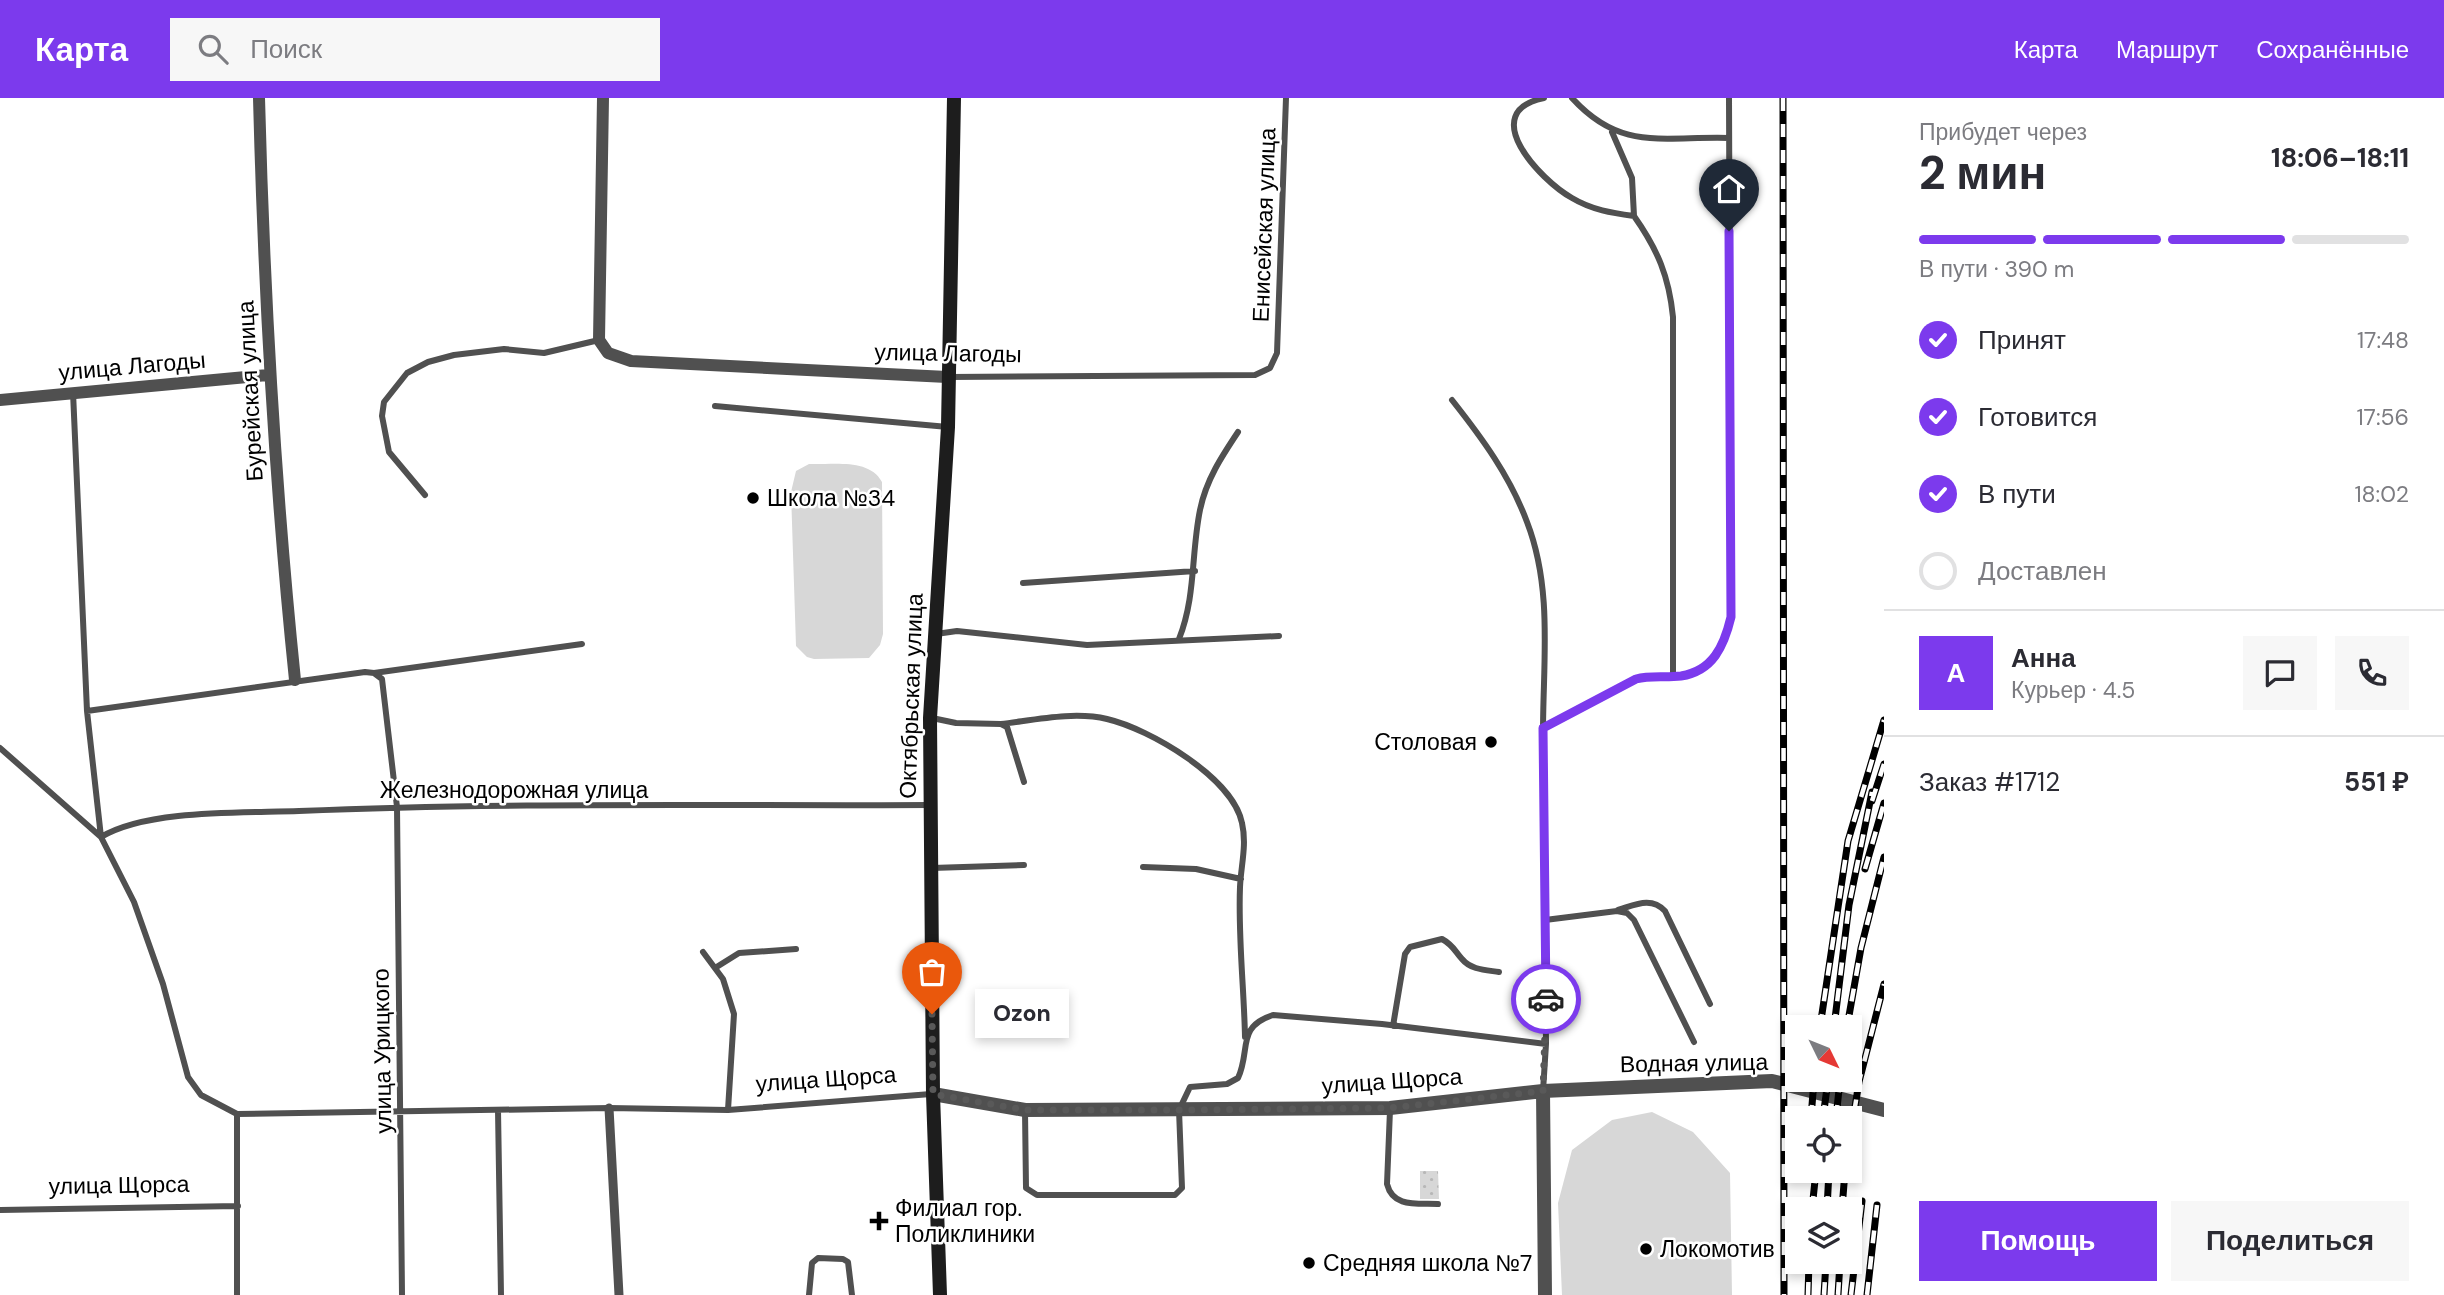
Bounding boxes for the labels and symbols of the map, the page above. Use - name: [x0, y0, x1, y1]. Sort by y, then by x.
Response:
- street label: Енисейская улица: [1246, 127, 1282, 323]
- pin: [1699, 159, 1759, 231]
- street label: Бурейская улица: [230, 300, 270, 482]
- street label: улица Лагоды: [874, 337, 1022, 369]
- street label: улица Лагоды: [57, 345, 207, 387]
- place label: Школа №34: [767, 483, 895, 513]
- marker: Школа №34: [745, 490, 761, 506]
- street label: Октябрьская улица: [892, 592, 930, 799]
- place label: Столовая: [1374, 727, 1477, 757]
- marker: Столовая: [1483, 734, 1499, 750]
- street label: Железнодорожная улица: [380, 775, 648, 805]
- pin: [902, 942, 962, 1014]
- courier: [1511, 964, 1581, 1034]
- street label: улица Урицкого: [366, 968, 398, 1134]
- callout: Ozon: [974, 990, 1068, 1038]
- north arrow: [1785, 1015, 1862, 1092]
- street label: Водная улица: [1620, 1047, 1769, 1079]
- street label: улица Щорса: [755, 1059, 897, 1099]
- street label: улица Щорса: [1321, 1061, 1463, 1101]
- street label: улица Щорса: [48, 1169, 190, 1201]
- place label: Филиал гор. Поликлиники: [895, 1193, 1035, 1249]
- marker: Филиал гор. Поликлиники: [869, 1211, 889, 1231]
- place label: Локомотив: [1660, 1234, 1775, 1264]
- marker: Локомотив: [1638, 1241, 1654, 1257]
- place label: Средняя школа №7: [1323, 1248, 1532, 1278]
- marker: Средняя школа №7: [1301, 1255, 1317, 1271]

